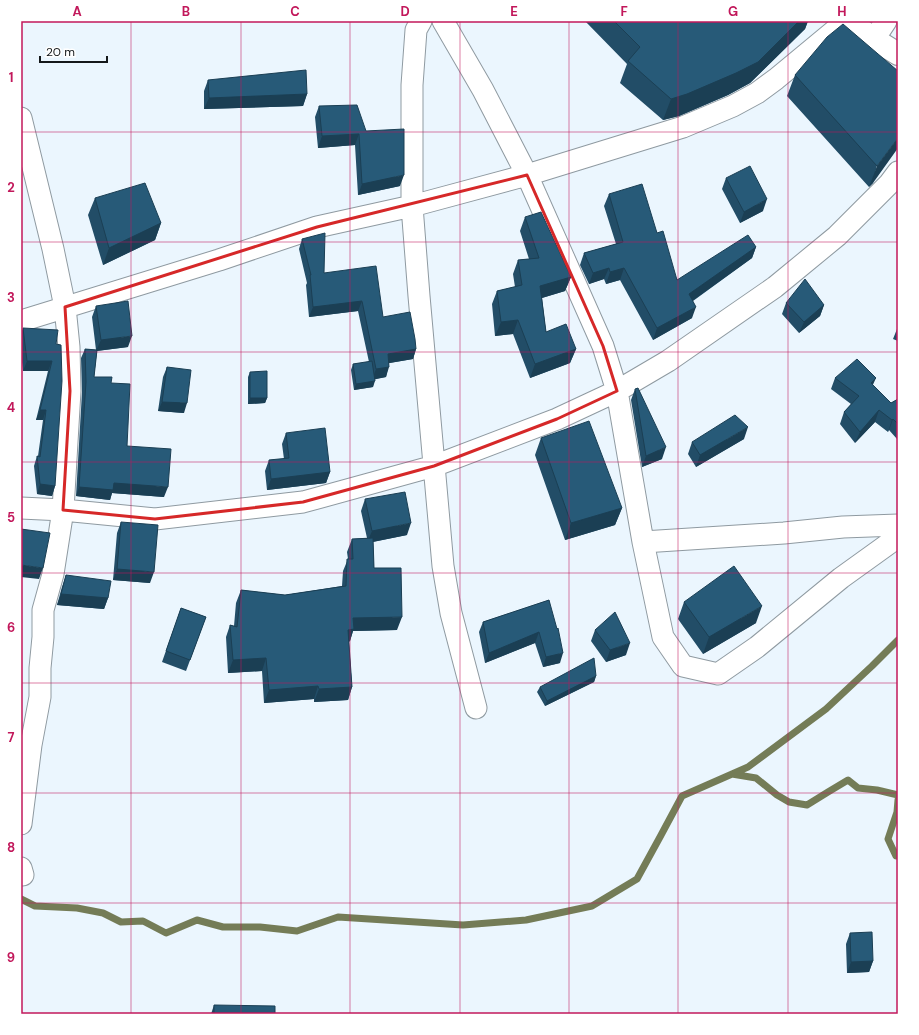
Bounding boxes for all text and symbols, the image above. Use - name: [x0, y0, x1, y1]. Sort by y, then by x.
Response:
- text: A: [72, 3, 82, 20]
- text: B: [182, 3, 190, 20]
- text: C: [290, 3, 300, 20]
- text: D: [400, 3, 410, 20]
- text: E: [510, 3, 518, 20]
- text: F: [620, 3, 628, 20]
- text: G: [728, 3, 738, 20]
- text: H: [837, 3, 847, 20]
- scale bar: [40, 38, 107, 64]
- text: 20 m: [46, 44, 75, 60]
- text: 1: [9, 69, 13, 86]
- text: 2: [7, 179, 15, 196]
- text: 3: [7, 289, 15, 306]
- text: 4: [7, 399, 15, 416]
- text: 5: [7, 509, 15, 526]
- text: 6: [7, 619, 15, 636]
- text: 7: [8, 729, 15, 746]
- text: 8: [7, 839, 15, 856]
- text: 9: [7, 949, 15, 966]

